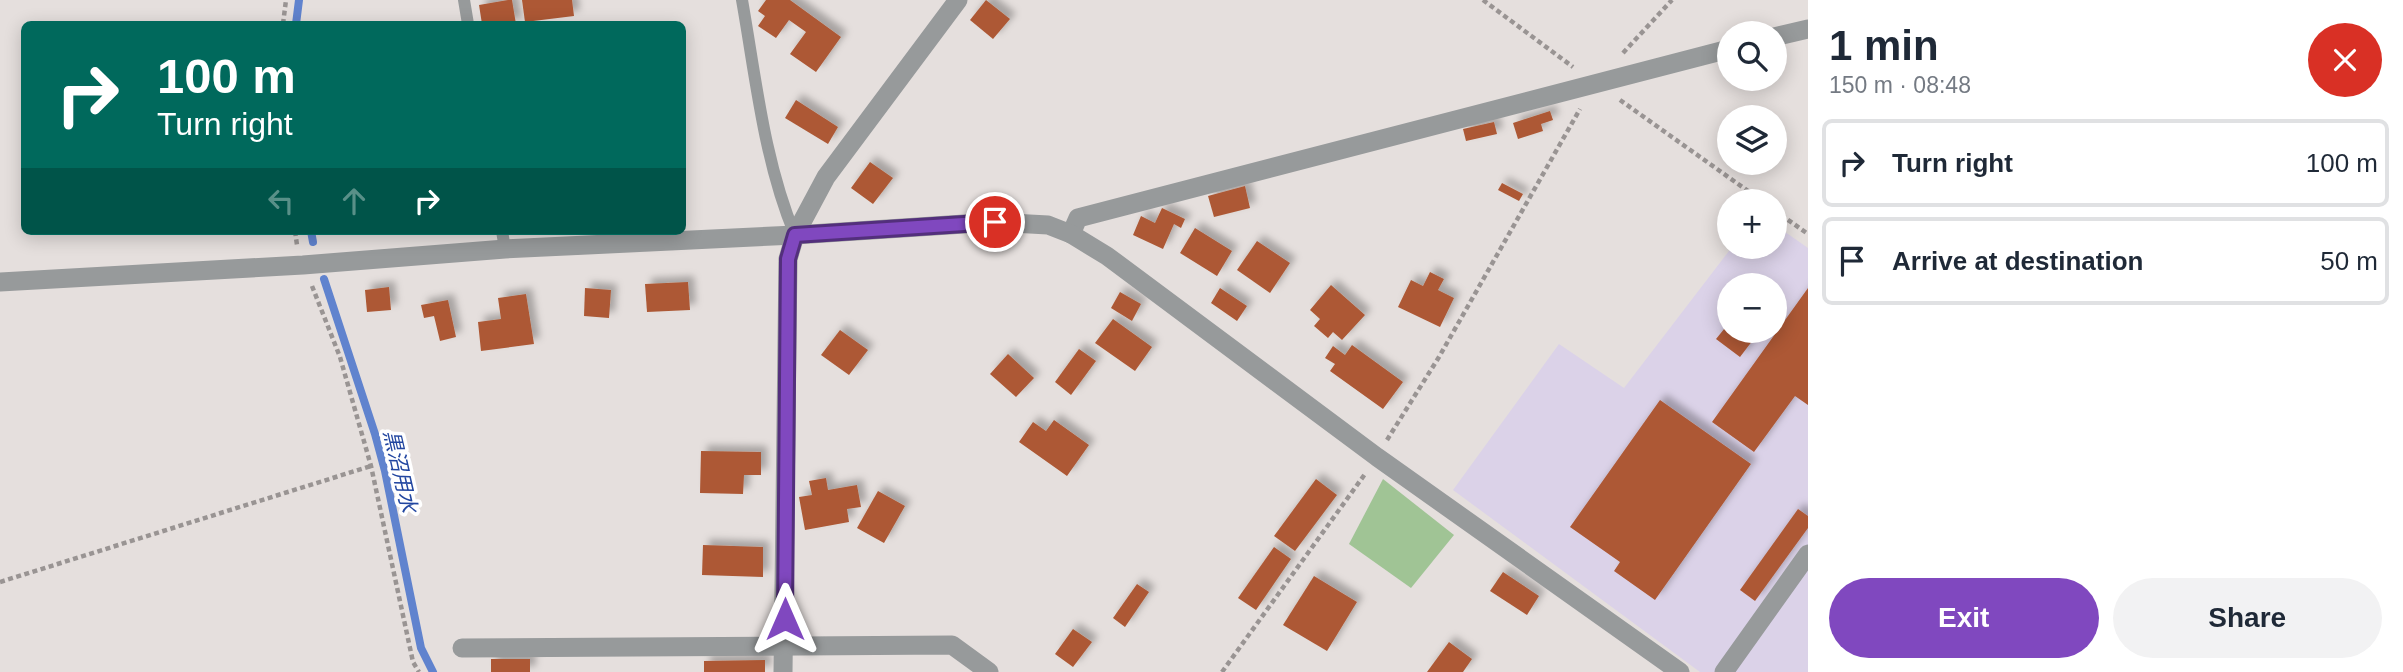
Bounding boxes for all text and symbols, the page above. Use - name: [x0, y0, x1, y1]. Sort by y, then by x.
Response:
- map controls: [1717, 21, 1787, 343]
- button: search: [1717, 21, 1787, 91]
- text: 1 min: [1829, 22, 1939, 69]
- button: close: [2308, 23, 2382, 97]
- icon: right: [42, 49, 133, 140]
- text: 100 m: [157, 49, 296, 103]
- text: 150 m · 08:48: [1829, 72, 1971, 98]
- button: layers: [1717, 105, 1787, 175]
- text: Turn right: [157, 106, 293, 142]
- icon: right: [1833, 144, 1871, 182]
- text: Turn right: [1892, 148, 2013, 178]
- text: 100 m: [2306, 148, 2378, 178]
- icon: left: [262, 182, 300, 220]
- icon: ahead: [335, 182, 373, 220]
- icon: right: [408, 182, 446, 220]
- button: +: [1717, 189, 1787, 259]
- pin: [965, 192, 1025, 252]
- icon: arrive: [976, 203, 1014, 241]
- icon: arrive: [1833, 242, 1871, 280]
- text: Arrive at destination: [1892, 246, 2143, 276]
- text: 50 m: [2320, 246, 2378, 276]
- button: −: [1717, 273, 1787, 343]
- water label: 黒沼用水: [380, 427, 422, 516]
- button: Exit: [1829, 578, 2099, 658]
- button: Share: [2113, 578, 2382, 658]
- position arrow: [748, 582, 822, 656]

